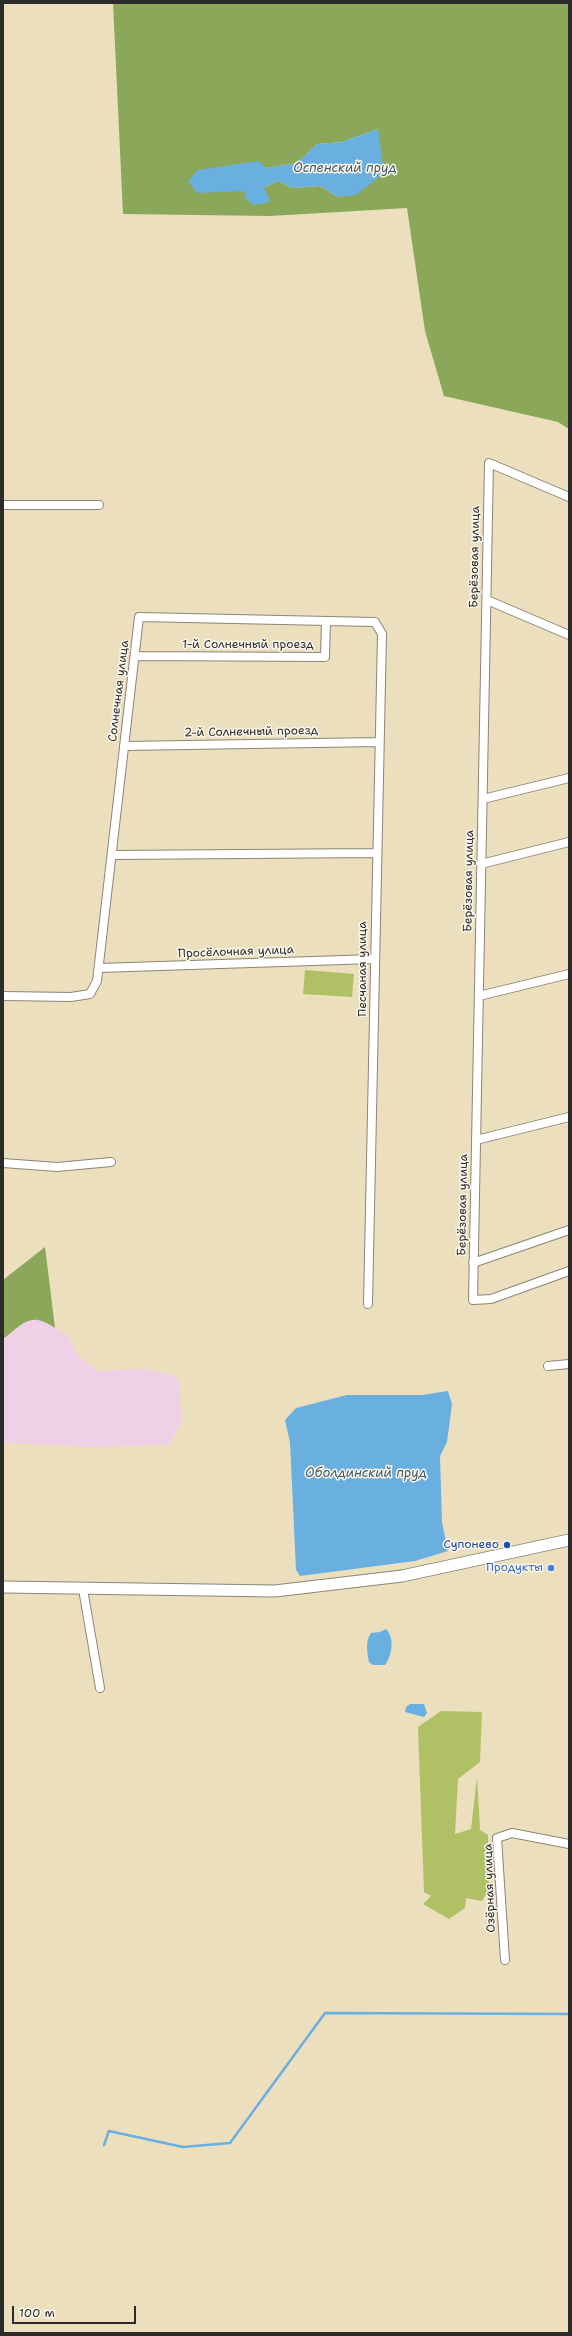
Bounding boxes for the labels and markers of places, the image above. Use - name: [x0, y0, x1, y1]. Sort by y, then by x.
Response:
- place label: Супонево: [444, 1538, 499, 1552]
- marker: Супонево: [502, 1540, 512, 1550]
- place label: Продукты: [486, 1561, 543, 1575]
- marker: Продукты: [546, 1563, 556, 1573]

